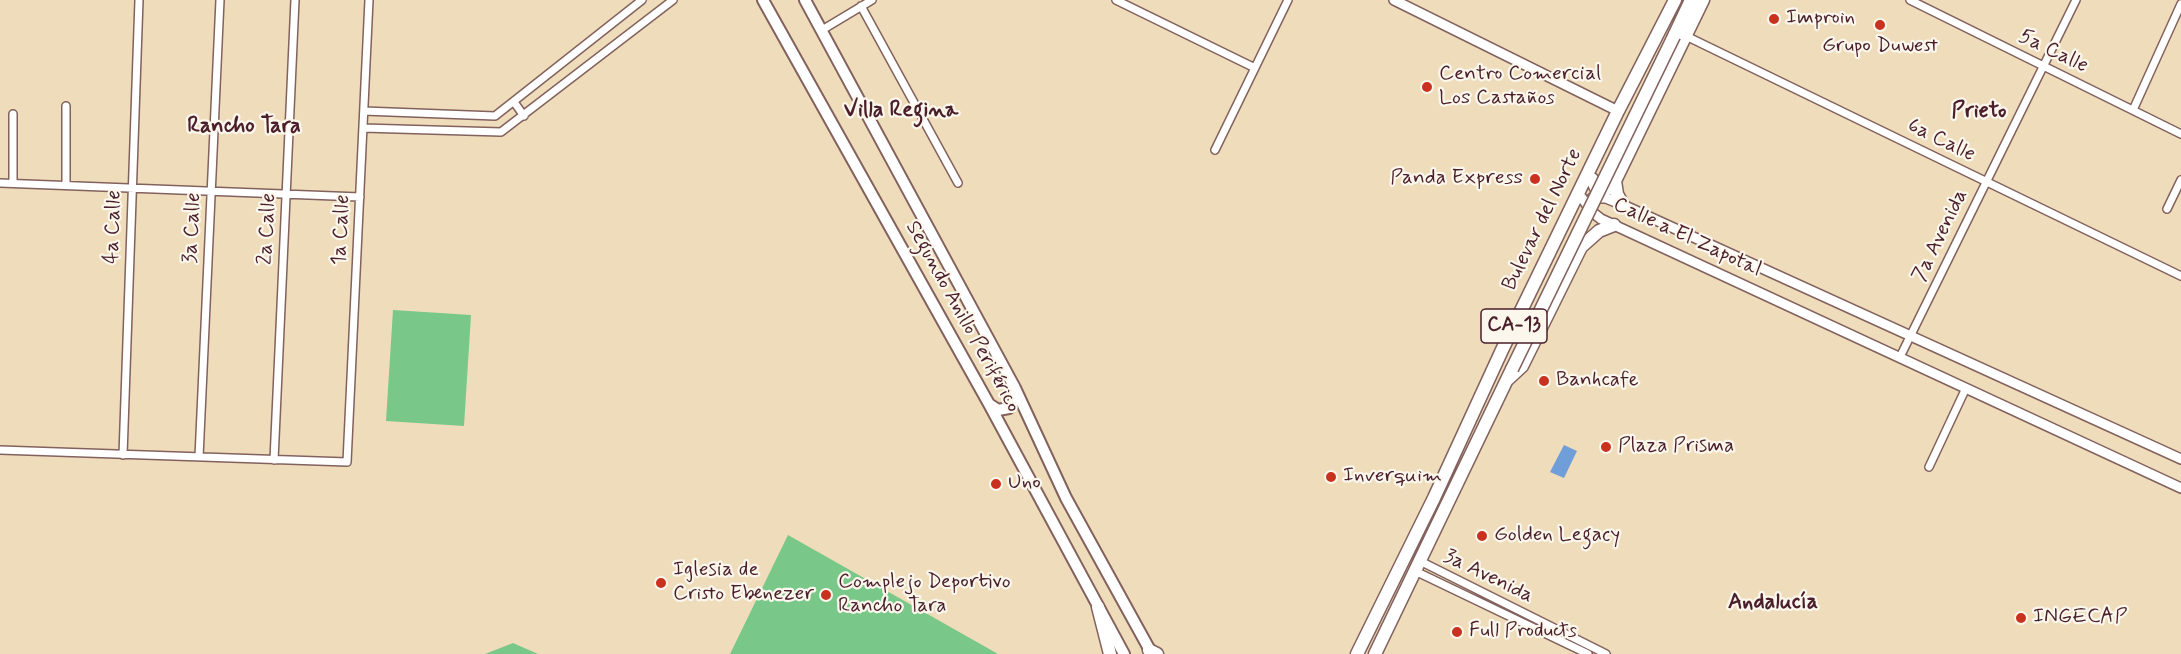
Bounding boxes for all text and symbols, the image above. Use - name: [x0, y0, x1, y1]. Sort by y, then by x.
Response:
- place label: Improin: [1786, 6, 1855, 32]
- marker: Improin: [1767, 12, 1781, 26]
- marker: Grupo Duwest: [1873, 18, 1887, 32]
- street label: 5a Calle: [2014, 24, 2092, 80]
- place label: Grupo Duwest: [1822, 34, 1938, 60]
- place label: Centro Comercial Los Castaños: [1439, 62, 1601, 112]
- marker: Centro Comercial Los Castaños: [1420, 80, 1434, 94]
- district label: Villa Regina: [844, 98, 958, 124]
- district label: Prieto: [1952, 99, 2006, 125]
- district label: Rancho Tara: [187, 114, 301, 140]
- street label: 6a Calle: [1903, 114, 1979, 168]
- street label: Bulevar del Norte: [1498, 145, 1588, 295]
- place label: Panda Express: [1390, 166, 1523, 192]
- marker: Panda Express: [1528, 172, 1542, 186]
- street label: 7a Avenida: [1908, 186, 1974, 286]
- street label: 4a Calle: [100, 190, 128, 264]
- street label: 3a Calle: [179, 192, 207, 264]
- street label: 2a Calle: [254, 192, 282, 266]
- street label: Calle a El Zapotal: [1609, 193, 1765, 283]
- street label: 1a Calle: [328, 194, 356, 266]
- street label: Segundo Anillo Periférico: [899, 217, 1025, 417]
- road number: CA-13: [1481, 309, 1547, 343]
- place label: Banhcafe: [1556, 368, 1639, 394]
- marker: Banhcafe: [1537, 374, 1551, 388]
- place label: Plaza Prisma: [1618, 434, 1734, 460]
- marker: Plaza Prisma: [1599, 440, 1613, 454]
- place label: Inverquim: [1343, 464, 1442, 490]
- marker: Inverquim: [1324, 470, 1338, 484]
- place label: Uno: [1008, 471, 1041, 497]
- marker: Uno: [989, 477, 1003, 491]
- place label: Golden Legacy: [1494, 523, 1620, 549]
- marker: Golden Legacy: [1475, 529, 1489, 543]
- street label: 3a Avenida: [1439, 545, 1537, 609]
- place label: Iglesia de Cristo Ebenezer: [673, 558, 814, 608]
- place label: Complejo Deportivo Rancho Tara: [838, 570, 1011, 620]
- marker: Iglesia de Cristo Ebenezer: [654, 576, 668, 590]
- marker: Complejo Deportivo Rancho Tara: [819, 588, 833, 602]
- district label: Andalucía: [1728, 590, 1818, 616]
- place label: INGECAP: [2033, 605, 2127, 631]
- marker: INGECAP: [2014, 611, 2028, 625]
- place label: Full Products: [1469, 619, 1577, 645]
- marker: Full Products: [1450, 625, 1464, 639]

